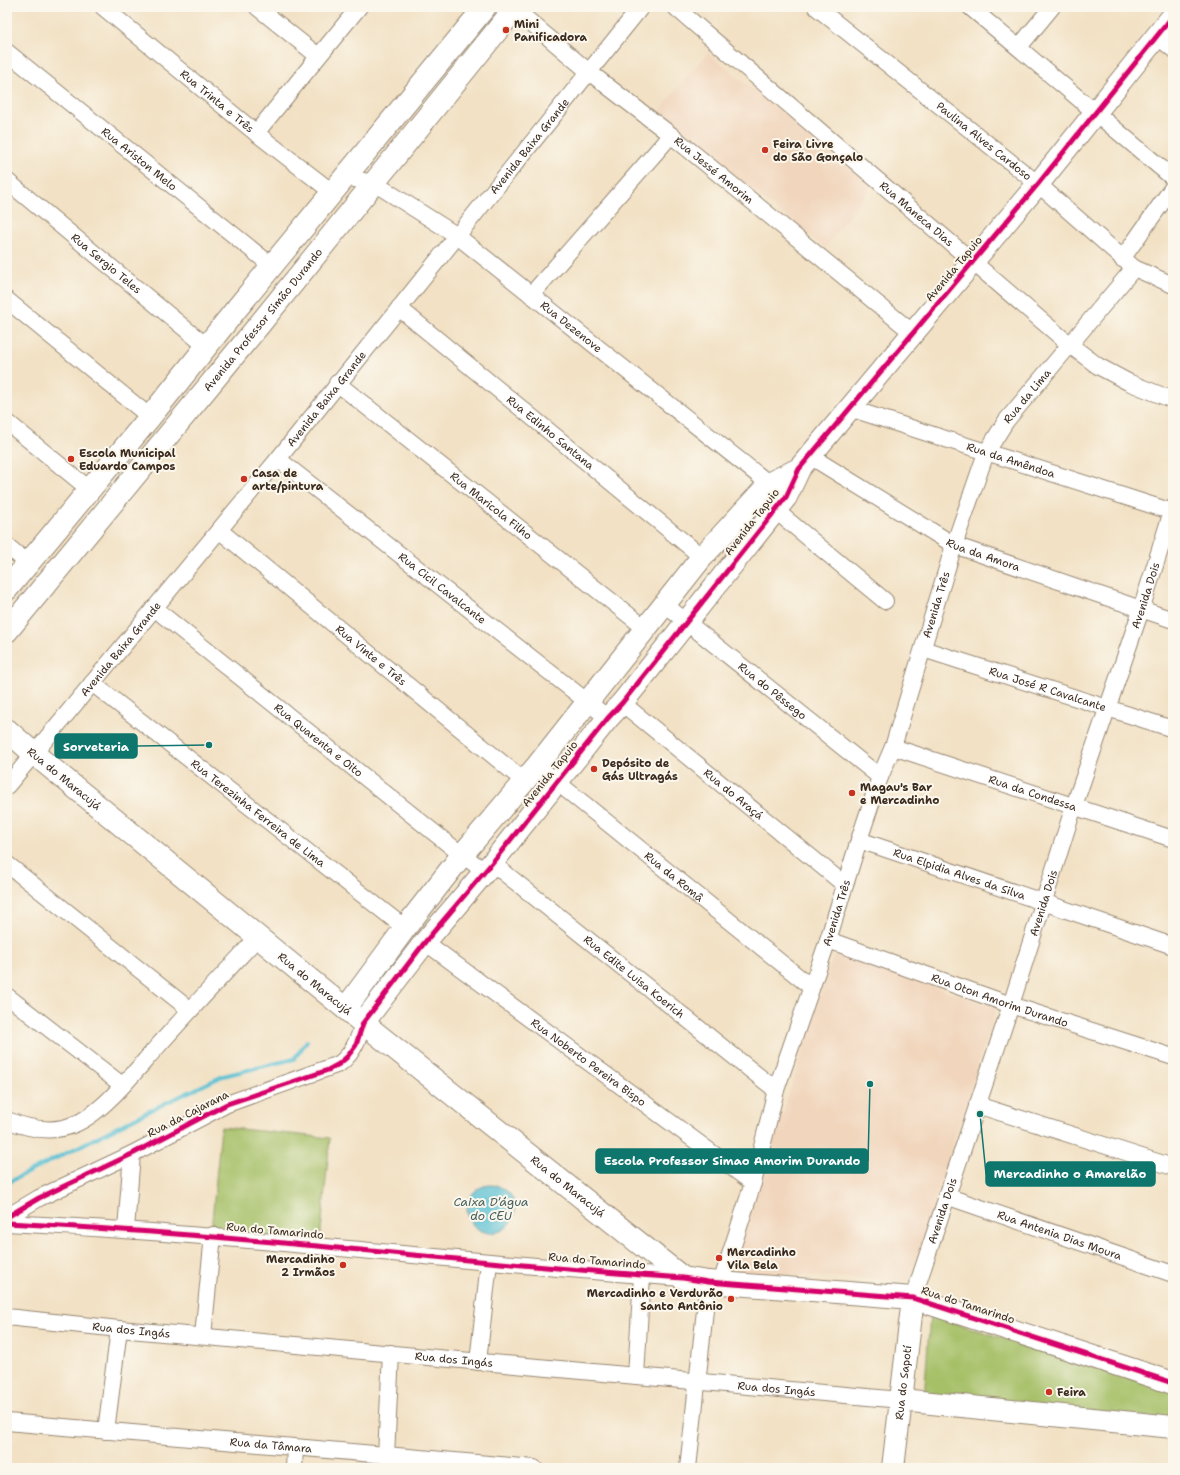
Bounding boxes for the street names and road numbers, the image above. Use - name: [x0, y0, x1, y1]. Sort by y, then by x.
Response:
- street label: Rua Trinta e Três: [177, 66, 257, 136]
- street label: Avenida Baixa Grande: [486, 95, 572, 197]
- street label: Paulina Alves Cardoso: [933, 98, 1035, 184]
- street label: Rua Ariston Melo: [98, 124, 180, 194]
- street label: Rua Jessé Amorim: [671, 133, 757, 207]
- street label: Rua Maneca Dias: [876, 178, 957, 250]
- street label: Rua Sergio Teles: [68, 230, 145, 297]
- street label: Avenida Tapuio: [922, 233, 986, 305]
- street label: Avenida Professor Simão Durando: [200, 245, 326, 394]
- street label: Rua Dezenove: [537, 297, 605, 356]
- street label: Avenida Baixa Grande: [283, 348, 369, 450]
- street label: Rua da Lima: [1000, 366, 1054, 427]
- street label: Rua Edinho Santana: [504, 392, 597, 473]
- street label: Rua da Amêndoa: [965, 439, 1057, 481]
- street label: Rua Maricola Filho: [447, 468, 536, 543]
- street label: Avenida Tapuio: [721, 485, 783, 559]
- street label: Rua da Amora: [943, 535, 1022, 575]
- street label: Rua Cicil Cavalcante: [395, 549, 489, 627]
- street label: Avenida Dois: [1128, 560, 1163, 631]
- street label: Avenida Três: [919, 570, 953, 640]
- street label: Avenida Baixa Grande: [77, 598, 164, 700]
- street label: Rua Vinte e Três: [332, 622, 410, 689]
- street label: Rua do Pêssego: [735, 659, 810, 723]
- street label: Rua José R Cavalcante: [987, 663, 1108, 715]
- street label: Rua Quarenta e Oito: [271, 700, 366, 780]
- street label: Avenida Tapuio: [519, 737, 582, 810]
- street label: Rua do Maracujá: [24, 744, 104, 813]
- street label: Rua Terezinha Ferreira de Lima: [188, 756, 329, 870]
- street label: Rua do Araçá: [701, 765, 767, 823]
- street label: Rua da Condessa: [987, 771, 1079, 814]
- street label: Rua Elpidia Alves da Silva: [892, 845, 1028, 903]
- street label: Rua da Româ: [641, 848, 707, 905]
- street label: Avenida Dois: [1026, 868, 1061, 938]
- street label: Avenida Três: [819, 878, 854, 948]
- street label: Rua Edite Luisa Koerich: [581, 932, 688, 1022]
- street label: Rua do Maracujá: [275, 949, 355, 1018]
- street label: Rua Oton Amorim Durando: [929, 970, 1070, 1030]
- street label: Rua Noberto Pereira Bispo: [528, 1015, 649, 1110]
- street label: Rua da Cajarana: [145, 1087, 231, 1141]
- street label: Rua do Maracujá: [527, 1152, 608, 1221]
- street label: Avenida Dois: [924, 1176, 960, 1246]
- street label: Rua Antenia Dias Moura: [995, 1207, 1124, 1263]
- street label: Rua do Tamarindo: [226, 1219, 325, 1243]
- street label: Rua do Tamarindo: [548, 1249, 647, 1273]
- street label: Rua do Tamarindo: [919, 1283, 1017, 1327]
- street label: Rua dos Ingás: [92, 1319, 171, 1341]
- street label: Rua do Sapotí: [891, 1345, 915, 1421]
- street label: Rua dos Ingás: [414, 1348, 494, 1370]
- street label: Rua dos Ingás: [737, 1378, 816, 1400]
- street label: Rua da Tâmara: [229, 1434, 313, 1456]

